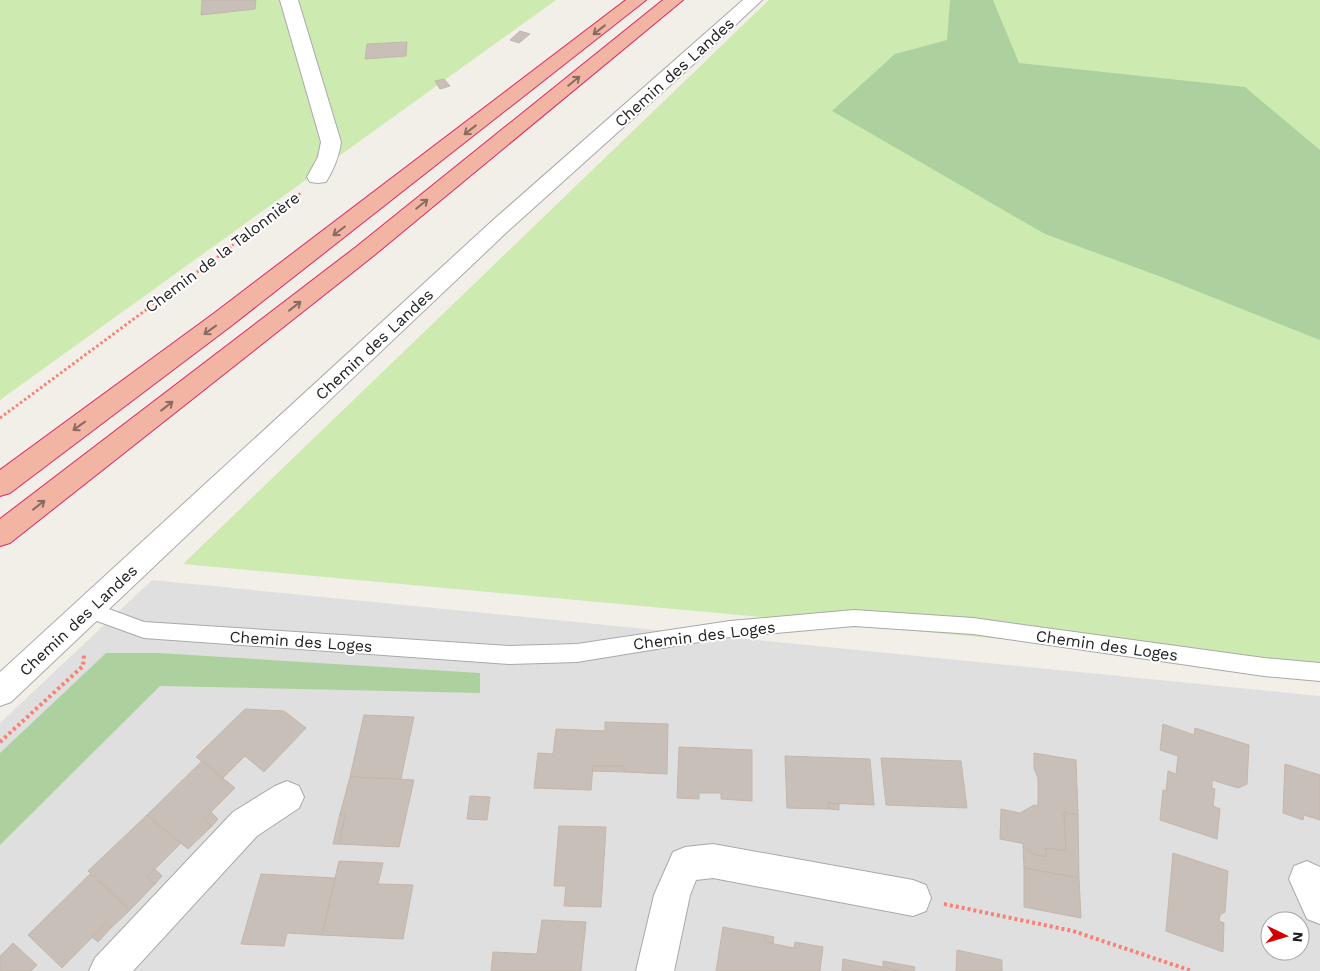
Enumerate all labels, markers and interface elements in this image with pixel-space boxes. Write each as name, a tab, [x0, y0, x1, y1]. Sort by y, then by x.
street label: Chemin des Landes	[611, 14, 738, 131]
one-way arrow	[592, 24, 605, 35]
one-way arrow	[568, 75, 581, 86]
one-way arrow	[464, 124, 477, 135]
street label: Chemin de la Talonnière	[141, 188, 303, 317]
one-way arrow	[415, 199, 428, 210]
one-way arrow	[333, 226, 346, 237]
street label: Chemin des Landes	[311, 285, 437, 404]
one-way arrow	[288, 300, 301, 311]
one-way arrow	[204, 324, 217, 335]
one-way arrow	[160, 401, 174, 411]
one-way arrow	[72, 421, 86, 431]
one-way arrow	[32, 500, 45, 511]
street label: Chemin des Landes	[15, 561, 141, 680]
street label: Chemin des Loges	[632, 617, 776, 654]
street label: Chemin des Loges	[1035, 626, 1179, 665]
street label: Chemin des Loges	[229, 627, 373, 656]
north arrow	[1260, 911, 1310, 961]
text: N	[1290, 931, 1306, 943]

